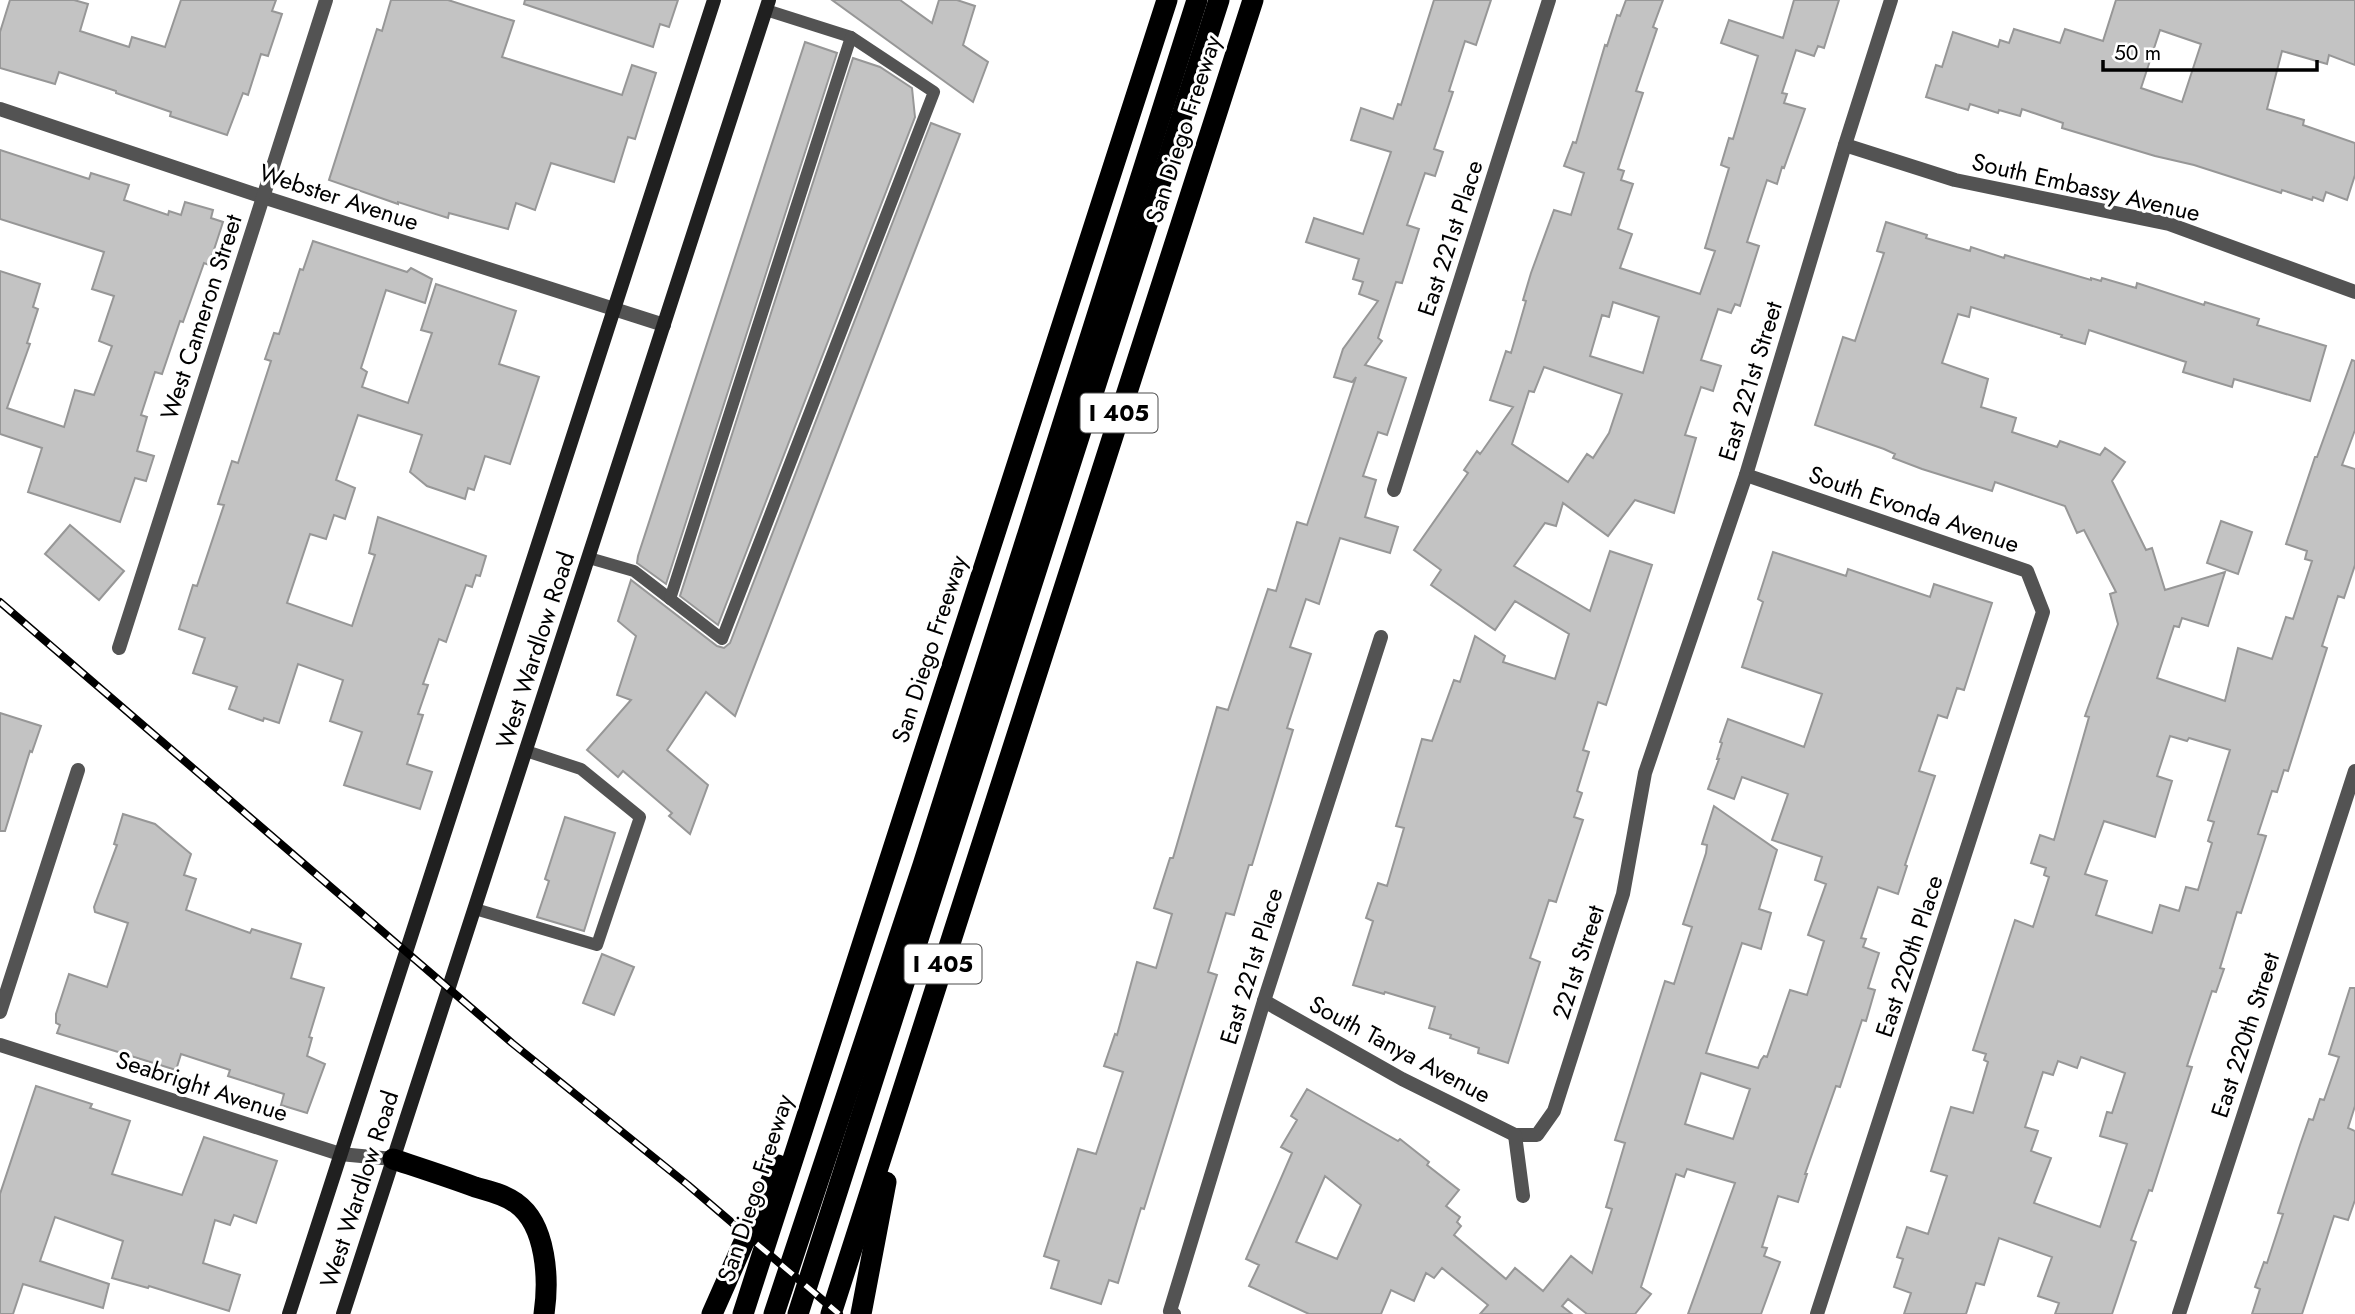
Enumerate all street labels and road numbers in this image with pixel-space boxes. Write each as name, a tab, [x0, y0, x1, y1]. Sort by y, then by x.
street label: San Diego Freeway	[1136, 30, 1230, 227]
street label: South Embassy Avenue	[1968, 144, 2204, 230]
street label: Webster Avenue	[255, 155, 423, 239]
street label: East 221st Place	[1408, 155, 1492, 321]
street label: West Cameron Street	[151, 210, 251, 424]
street label: East 221st Street	[1709, 297, 1791, 465]
road number: I 405	[1080, 394, 1158, 432]
street label: South Evonda Avenue	[1804, 457, 2024, 561]
street label: West Wardlow Road	[487, 547, 583, 753]
street label: San Diego Freeway	[882, 550, 976, 747]
street label: East 220th Place	[1866, 870, 1952, 1042]
street label: East 221st Place	[1211, 883, 1291, 1049]
street label: 221st Street	[1543, 900, 1613, 1024]
road number: I 405	[904, 945, 982, 984]
street label: East 220th Street	[2202, 948, 2288, 1122]
street label: South Tanya Avenue	[1303, 986, 1497, 1112]
street label: Seabright Avenue	[111, 1042, 293, 1130]
street label: West Wardlow Road	[311, 1086, 407, 1292]
street label: San Diego Freeway	[708, 1089, 802, 1286]

